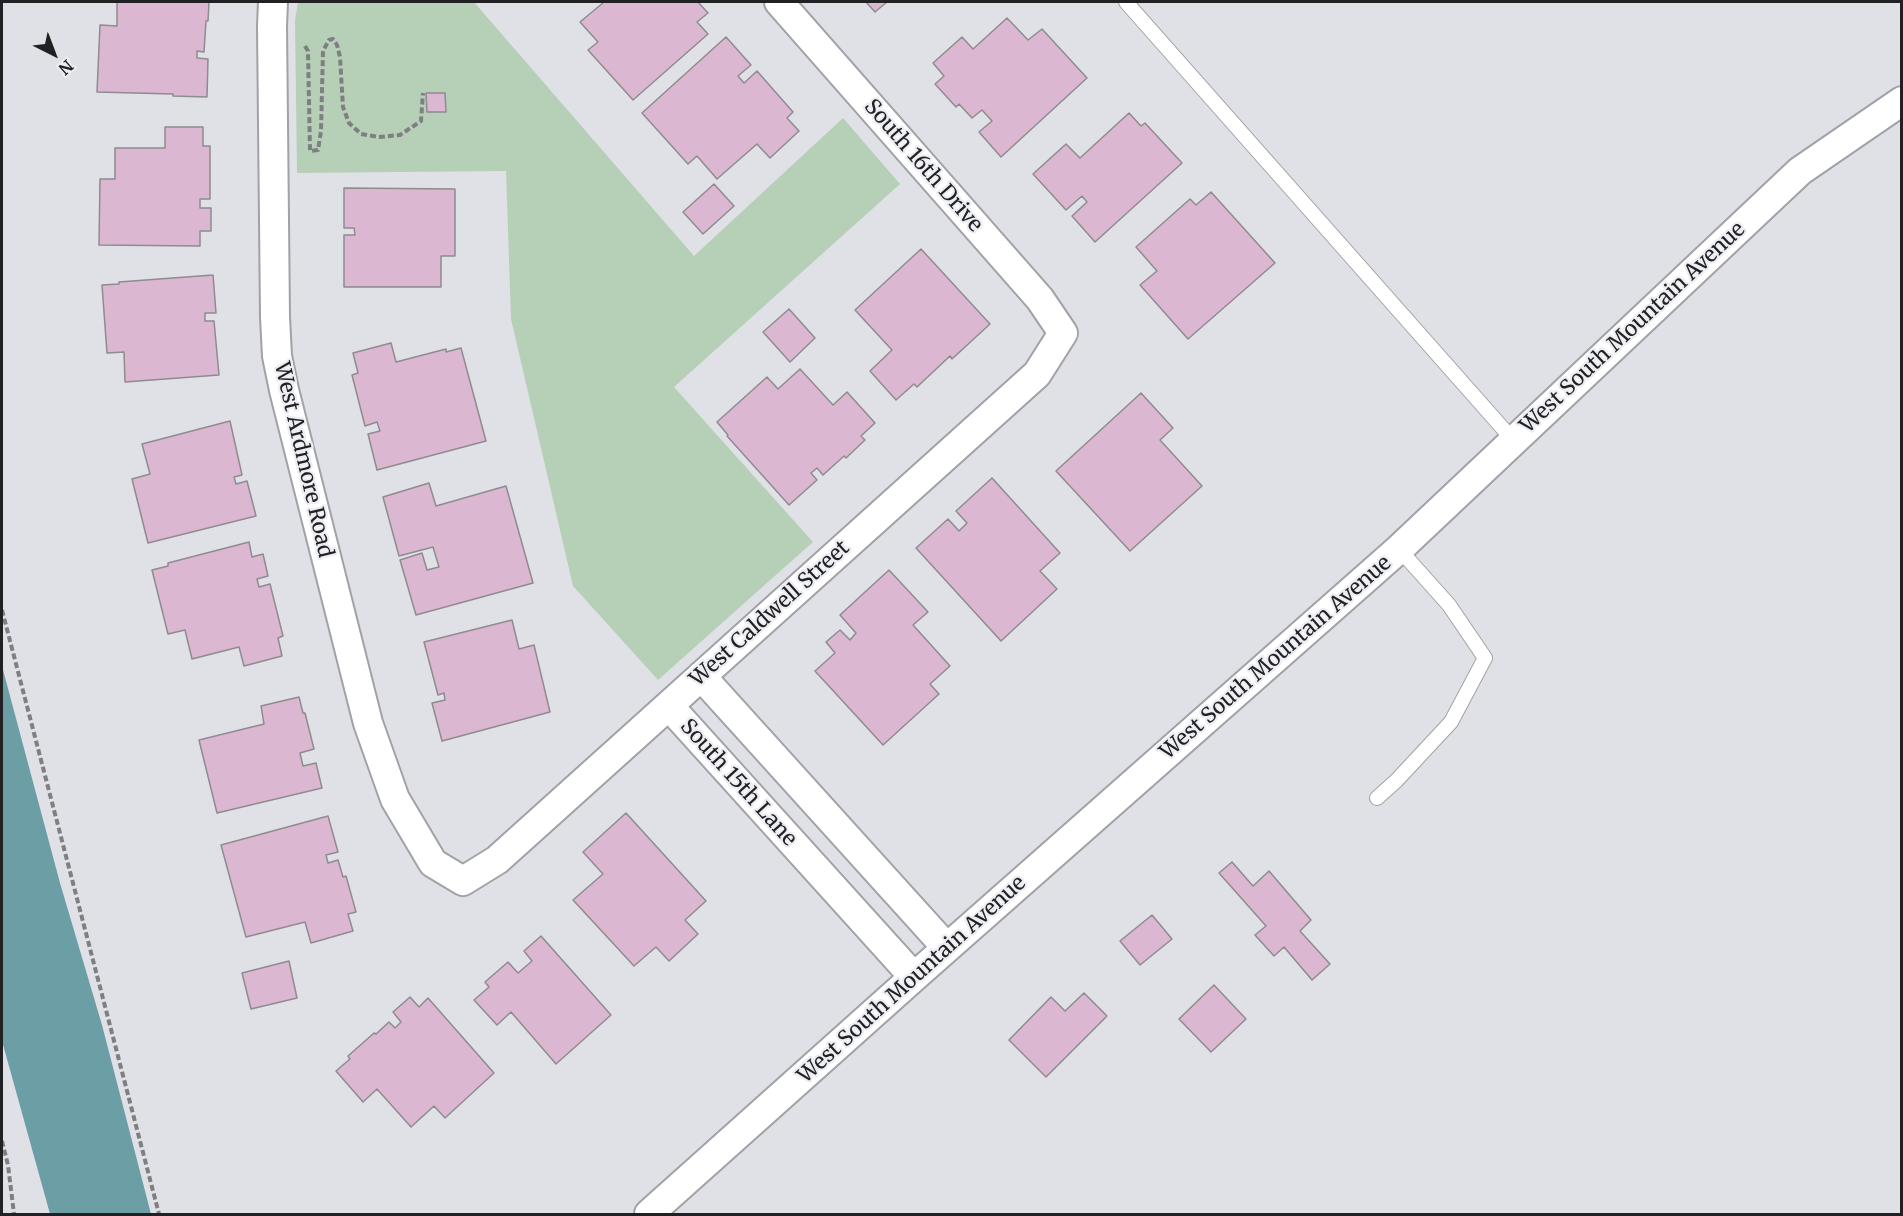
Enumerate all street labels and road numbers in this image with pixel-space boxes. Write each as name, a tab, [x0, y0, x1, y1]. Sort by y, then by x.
street label: South 16th Drive	[859, 95, 987, 237]
street label: West South Mountain Avenue	[1515, 217, 1751, 439]
street label: West Ardmore Road	[268, 360, 338, 560]
street label: West Caldwell Street	[685, 536, 855, 692]
street label: West South Mountain Avenue	[1155, 551, 1397, 765]
street label: South 15th Lane	[674, 714, 802, 852]
street label: West South Mountain Avenue	[793, 871, 1031, 1089]

